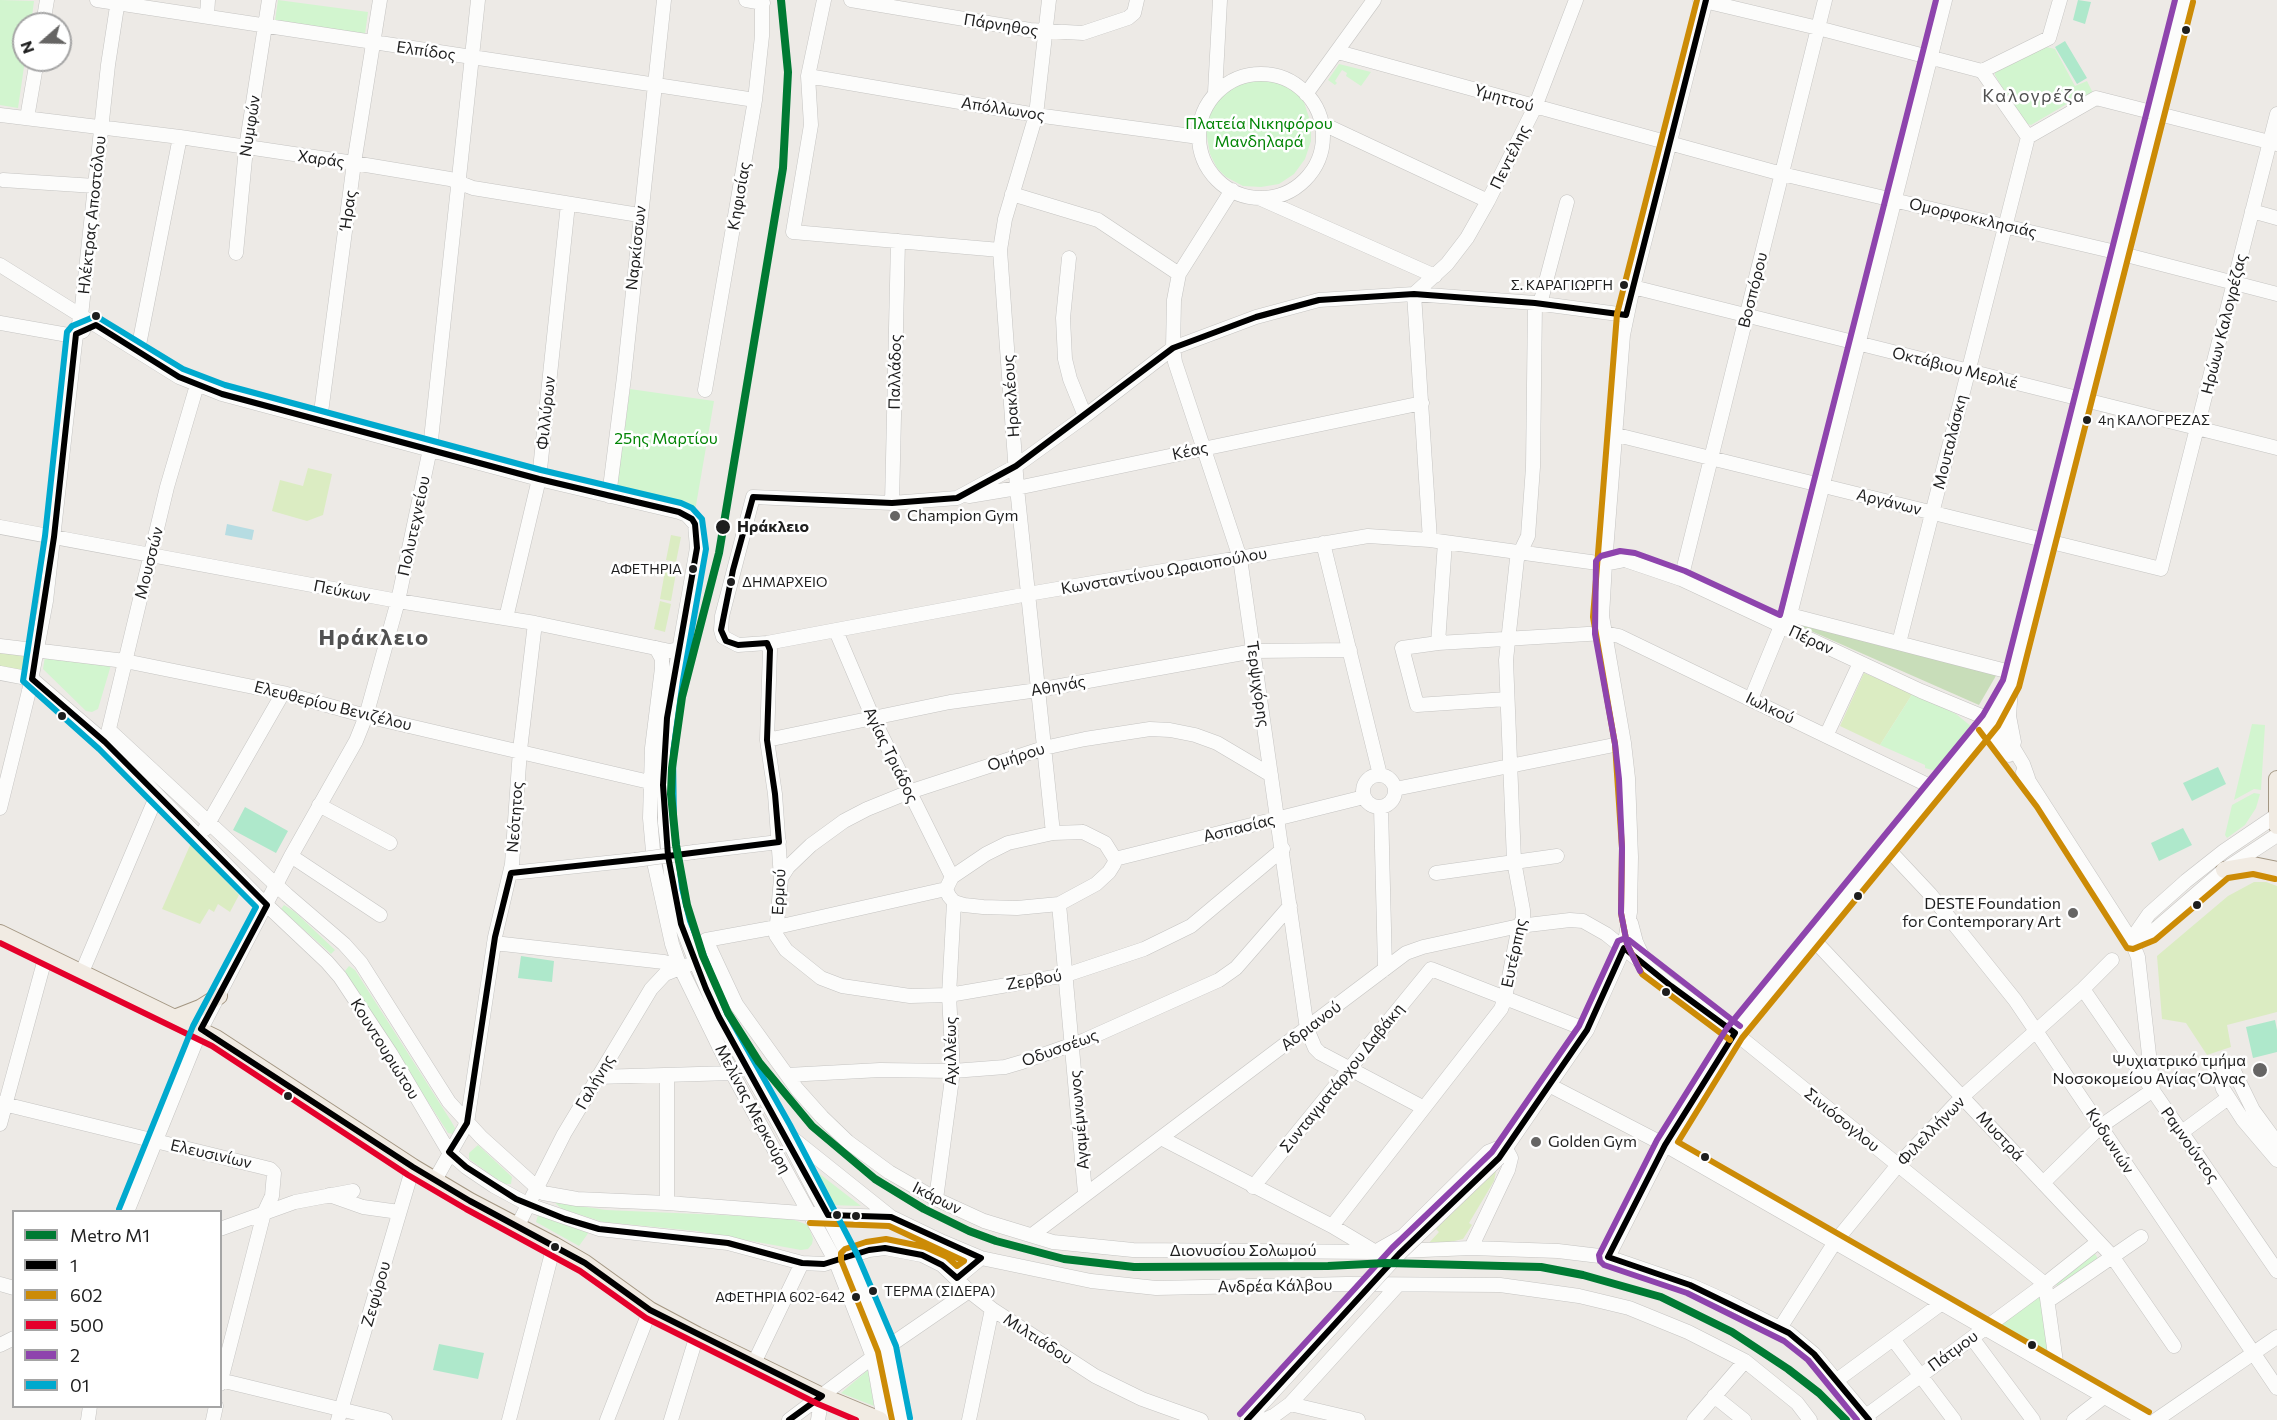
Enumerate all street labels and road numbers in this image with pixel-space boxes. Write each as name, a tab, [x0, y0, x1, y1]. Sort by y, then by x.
street label: Πάρνηθος	[962, 10, 1040, 40]
street label: Ελπίδος	[395, 37, 457, 65]
street label: Υμηττού	[1472, 80, 1536, 116]
street label: Απόλλωνος	[960, 93, 1046, 125]
street label: Νυμφών	[236, 94, 264, 158]
street label: Πεντέλης	[1486, 122, 1534, 192]
street label: Ηλέκτρας Αποστόλου	[74, 135, 110, 295]
street label: Χαράς	[296, 146, 346, 172]
street label: Κηφισίας	[724, 160, 754, 232]
street label: Ήρας	[336, 189, 360, 231]
street label: Ομορφοκκλησιάς	[1907, 194, 2039, 242]
street label: Ναρκίσσων	[622, 205, 650, 291]
street label: Βοσπόρου	[1734, 250, 1772, 330]
street label: Ηρώων Καλογρέζας	[2197, 252, 2251, 396]
street label: Παλλάδος	[885, 334, 905, 410]
street label: Οκτάβιου Μερλιέ	[1890, 343, 2020, 393]
street label: Ηρακλέους	[999, 354, 1023, 438]
street label: Φιλλύρων	[533, 375, 559, 451]
street label: Μουταλάσκη	[1929, 393, 1971, 491]
street label: Κέας	[1170, 438, 1210, 464]
street label: Πολυτεχνείου	[394, 474, 434, 578]
street label: Αργάνων	[1855, 485, 1923, 519]
street label: Μουσσών	[131, 525, 167, 601]
street label: Κωνσταντίνου Ωραιοπούλου	[1060, 543, 1268, 599]
street label: Πεύκων	[312, 576, 372, 606]
street label: Πέραν	[1786, 621, 1836, 659]
street label: Τερψιχόρης	[1242, 640, 1274, 728]
street label: Αθηνάς	[1029, 672, 1087, 700]
street label: Ελευθερίου Βενιζέλου	[252, 677, 414, 735]
street label: Ιωλκού	[1743, 688, 1797, 728]
street label: Αγίας Τριάδος	[860, 704, 922, 806]
street label: Ομήρου	[985, 739, 1047, 775]
street label: Νεότητος	[503, 781, 527, 853]
street label: Ασπασίας	[1201, 810, 1277, 846]
street label: Ερμού	[768, 868, 790, 916]
street label: Ευτέρπης	[1497, 917, 1531, 989]
street label: Ζερβού	[1005, 966, 1063, 994]
street label: Κουντουριώτου	[346, 995, 424, 1103]
street label: Αδριανού	[1277, 997, 1345, 1055]
street label: Συνταγματάρχου Δαβάκη	[1276, 1000, 1408, 1156]
street label: Αχιλλέως	[941, 1017, 961, 1085]
street label: Οδυσσέως	[1019, 1025, 1101, 1071]
street label: Μελίνας Μερκούρη	[711, 1041, 795, 1177]
street label: Γαλήνης	[572, 1051, 618, 1113]
street label: Αγαμέμνωνος	[1065, 1069, 1093, 1171]
street label: Σινιόσογλου	[1801, 1084, 1883, 1156]
street label: Φιλελλήνων	[1893, 1092, 1969, 1170]
street label: Ραμνούντος	[2157, 1103, 2223, 1187]
street label: Κυδωνιών	[2082, 1105, 2138, 1177]
street label: Μυστρά	[1972, 1107, 2028, 1165]
street label: Ελευσινίων	[169, 1135, 253, 1173]
street label: Ικάρων	[909, 1178, 965, 1218]
street label: Διονυσίου Σολωμού	[1170, 1241, 1316, 1261]
street label: Ζεφύρου	[358, 1259, 394, 1329]
street label: Ανδρέα Κάλβου	[1217, 1275, 1333, 1297]
street label: Μιλτιάδου	[1000, 1310, 1076, 1368]
street label: Πάτμου	[1924, 1326, 1982, 1376]

